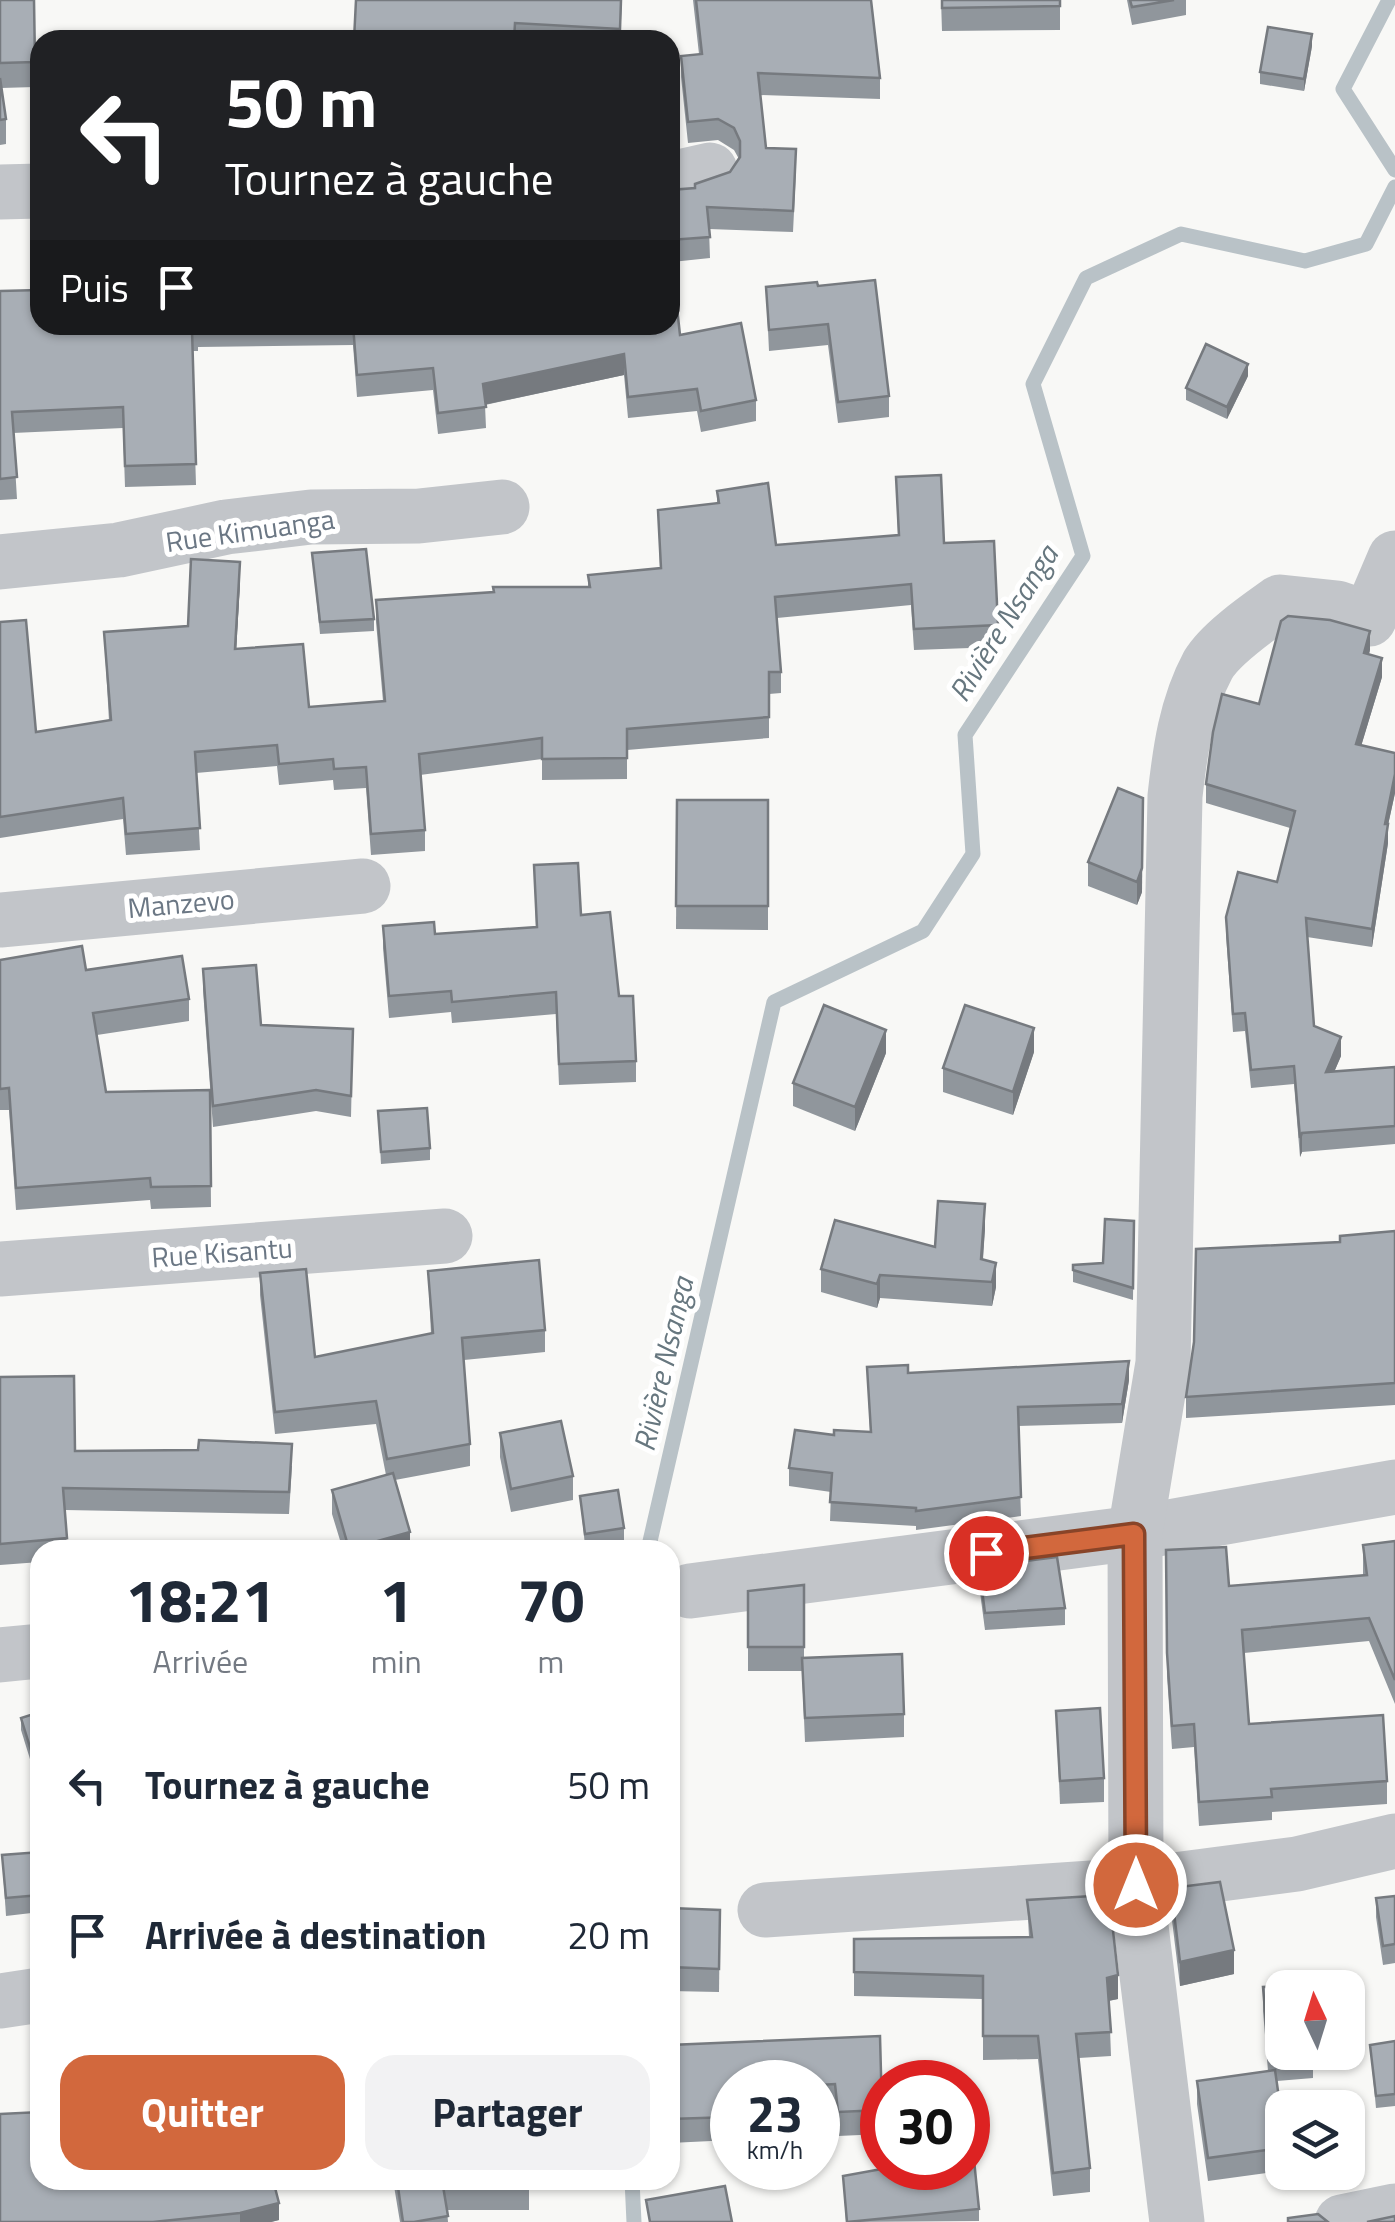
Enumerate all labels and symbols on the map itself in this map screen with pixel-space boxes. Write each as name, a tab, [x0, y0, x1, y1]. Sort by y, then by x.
street label: Rue Kimuanga	[163, 497, 337, 563]
water label: Rivière Nsanga	[937, 534, 1070, 710]
street label: Manzevo	[126, 877, 236, 929]
street label: Rue Kisantu	[150, 1226, 294, 1278]
water label: Rivière Nsanga	[621, 1271, 706, 1455]
pin	[944, 1511, 1029, 1596]
position arrow	[1084, 1833, 1188, 1937]
north arrow	[1265, 1970, 1365, 2070]
speed limit sign: 30	[860, 2060, 990, 2190]

